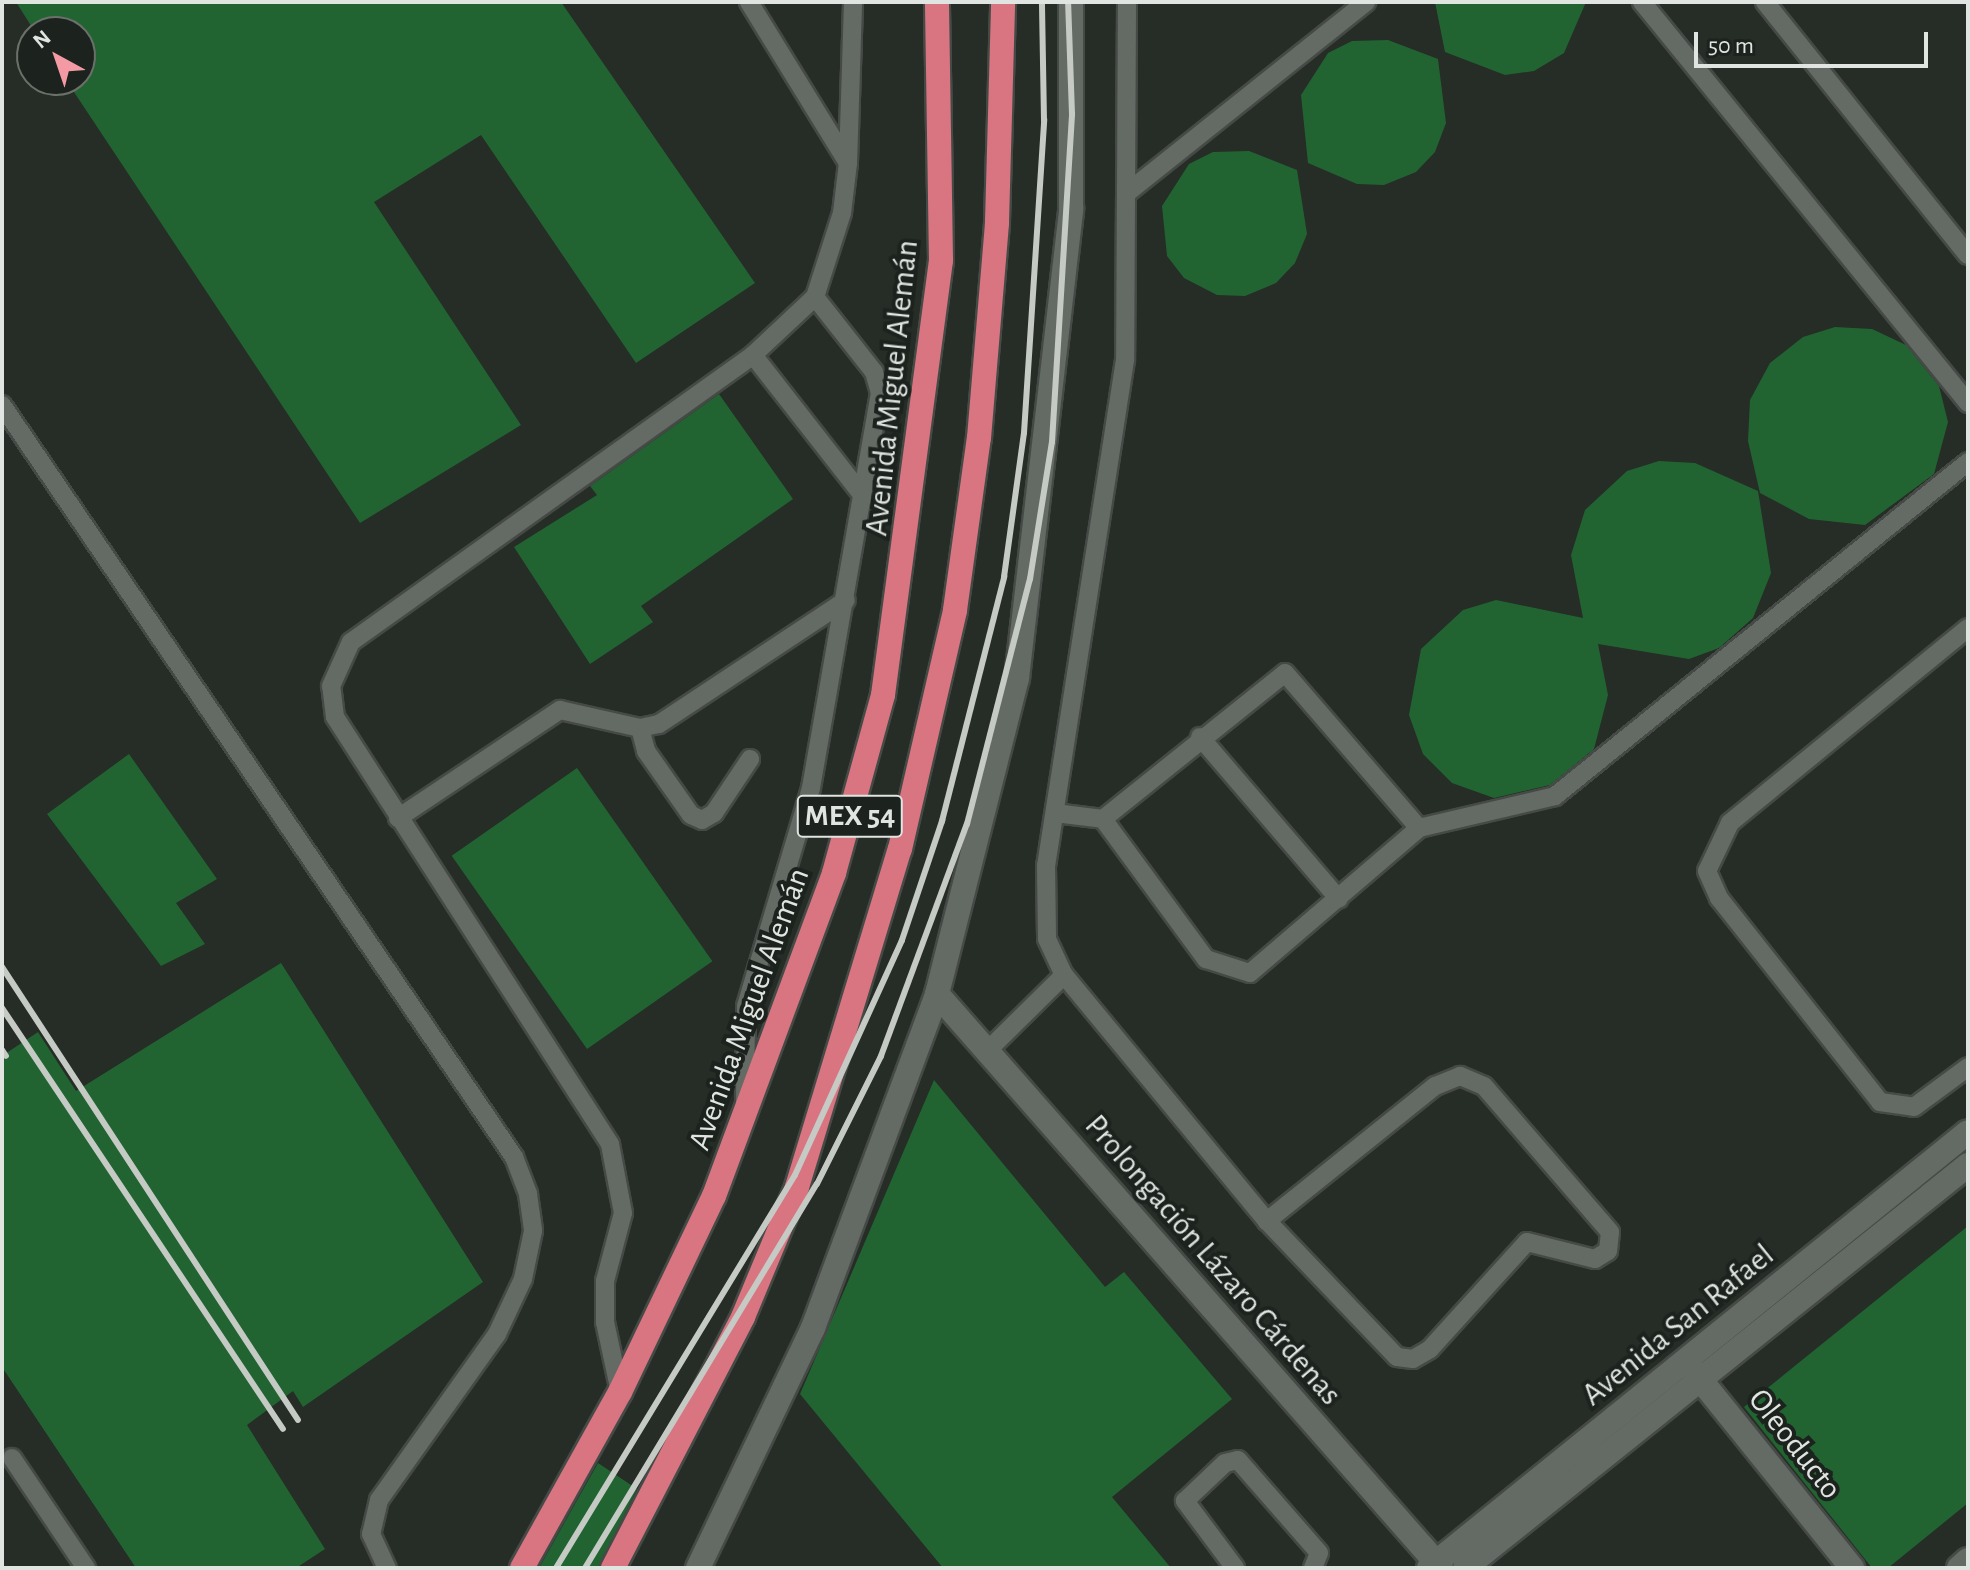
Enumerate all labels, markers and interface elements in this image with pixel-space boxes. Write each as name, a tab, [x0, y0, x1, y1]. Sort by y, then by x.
north arrow	[16, 16, 96, 96]
scale bar	[1698, 16, 1932, 66]
text: N	[29, 26, 55, 52]
text: 50 m	[1708, 34, 1754, 58]
street label: Avenida Miguel Alemán	[857, 238, 927, 538]
road number: MEX 54	[796, 790, 904, 842]
street label: Avenida Miguel Alemán	[680, 863, 818, 1155]
street label: Prolongación Lázaro Cárdenas	[1076, 1107, 1350, 1413]
street label: Avenida San Rafael	[1574, 1236, 1782, 1414]
street label: Oleoducto	[1740, 1381, 1850, 1507]

